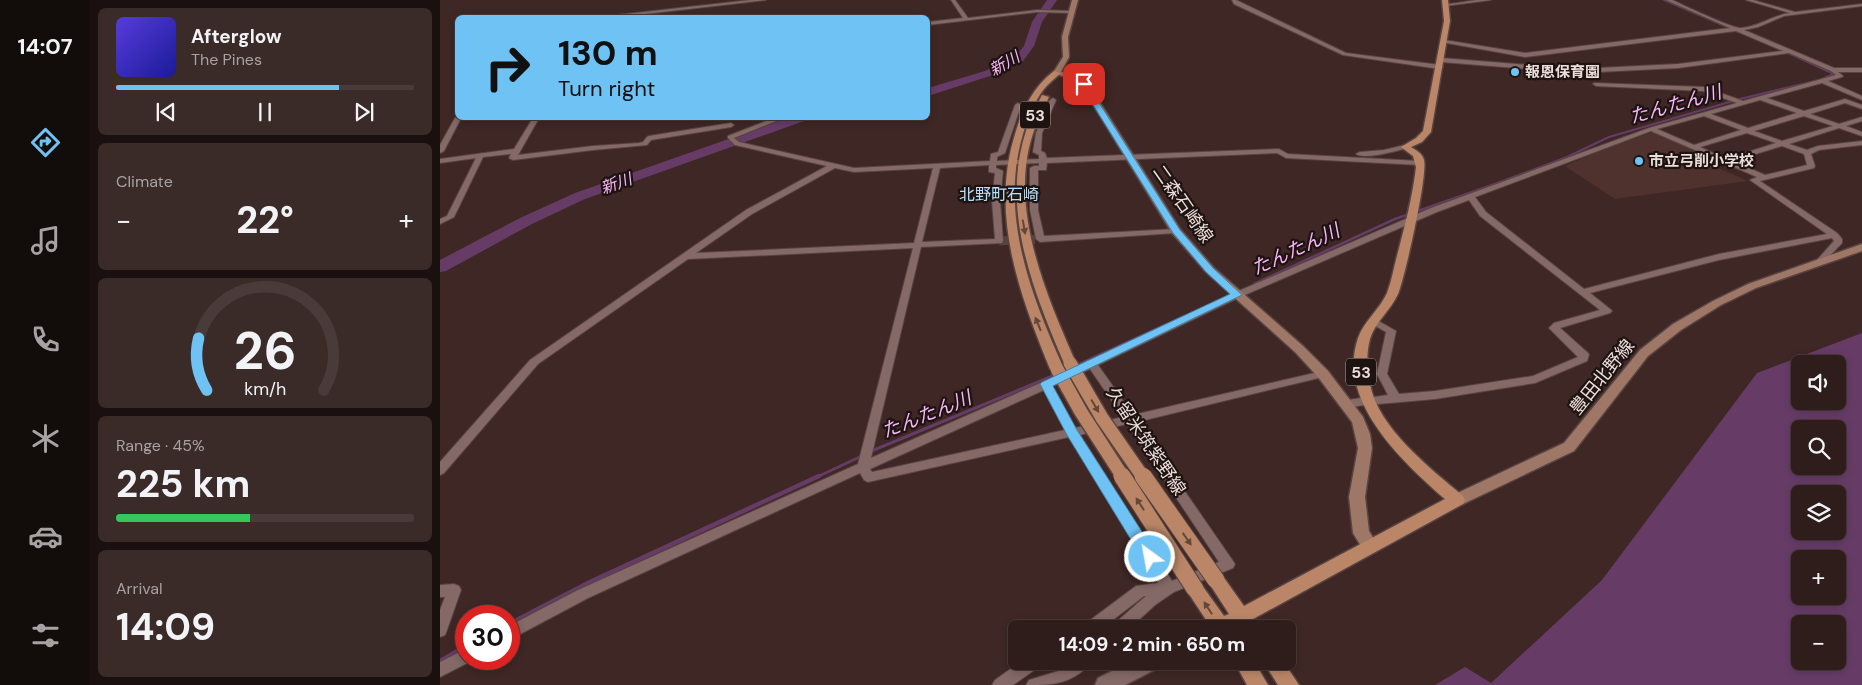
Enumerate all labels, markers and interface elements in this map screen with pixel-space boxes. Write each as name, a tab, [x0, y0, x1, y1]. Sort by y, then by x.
text: Afterglow	[191, 24, 282, 49]
text: 130 m	[558, 30, 658, 76]
text: 14:07	[17, 32, 73, 61]
icon: right	[475, 35, 540, 100]
water label: 新川	[985, 45, 1025, 81]
text: The Pines	[191, 49, 262, 70]
place label: 報恩保育園	[1525, 62, 1600, 82]
pin	[1063, 63, 1105, 105]
marker: 報恩保育園	[1509, 66, 1521, 78]
icon: arrive	[1070, 70, 1098, 98]
text: Turn right	[558, 74, 655, 103]
water label: たんたん川	[1626, 79, 1726, 130]
icon: previous	[152, 98, 180, 126]
icon: pause	[251, 98, 279, 126]
icon: next	[350, 98, 378, 126]
road number: 53	[1020, 102, 1050, 128]
icon: directions	[28, 125, 63, 160]
place label: 市立弓削小学校	[1649, 151, 1754, 171]
marker: 市立弓削小学校	[1633, 155, 1645, 167]
street label: 二森石崎線	[1147, 160, 1219, 248]
water label: 新川	[598, 167, 637, 199]
text: Climate	[116, 171, 173, 192]
district label: 北野町石崎	[959, 184, 1039, 205]
text: 22°	[236, 195, 294, 245]
text: −	[116, 202, 131, 239]
text: +	[399, 202, 414, 239]
water label: たんたん川	[1247, 217, 1345, 281]
one-way arrow	[1020, 220, 1028, 236]
icon: music	[28, 223, 63, 258]
text: 26	[234, 317, 296, 385]
one-way arrow	[1033, 317, 1041, 332]
icon: phone	[28, 322, 63, 357]
street label: 豊田北野線	[1564, 334, 1640, 420]
map controls	[1791, 355, 1846, 670]
button: sound	[1791, 355, 1846, 410]
road number: 53	[1346, 358, 1376, 386]
text: km/h	[244, 377, 286, 401]
street label: 久留米筑紫野線	[1101, 382, 1191, 500]
water label: たんたん川	[877, 384, 977, 444]
one-way arrow	[1091, 398, 1099, 413]
button: search	[1791, 420, 1846, 475]
icon: climate	[28, 421, 63, 456]
text: Range · 45%	[116, 435, 205, 456]
text: 225 km	[116, 459, 250, 509]
button: layers	[1791, 485, 1846, 540]
one-way arrow	[1135, 497, 1145, 511]
icon: car	[28, 519, 63, 554]
position arrow	[1123, 530, 1175, 582]
one-way arrow	[1182, 533, 1192, 546]
button: +	[1791, 550, 1846, 605]
text: Arrival	[116, 578, 163, 599]
one-way arrow	[1203, 601, 1213, 615]
text: 14:09	[116, 602, 215, 652]
speed limit sign: 30	[455, 605, 520, 670]
button: −	[1791, 615, 1846, 670]
icon: filters	[28, 618, 63, 653]
text: 14:09 · 2 min · 650 m	[1059, 632, 1245, 657]

